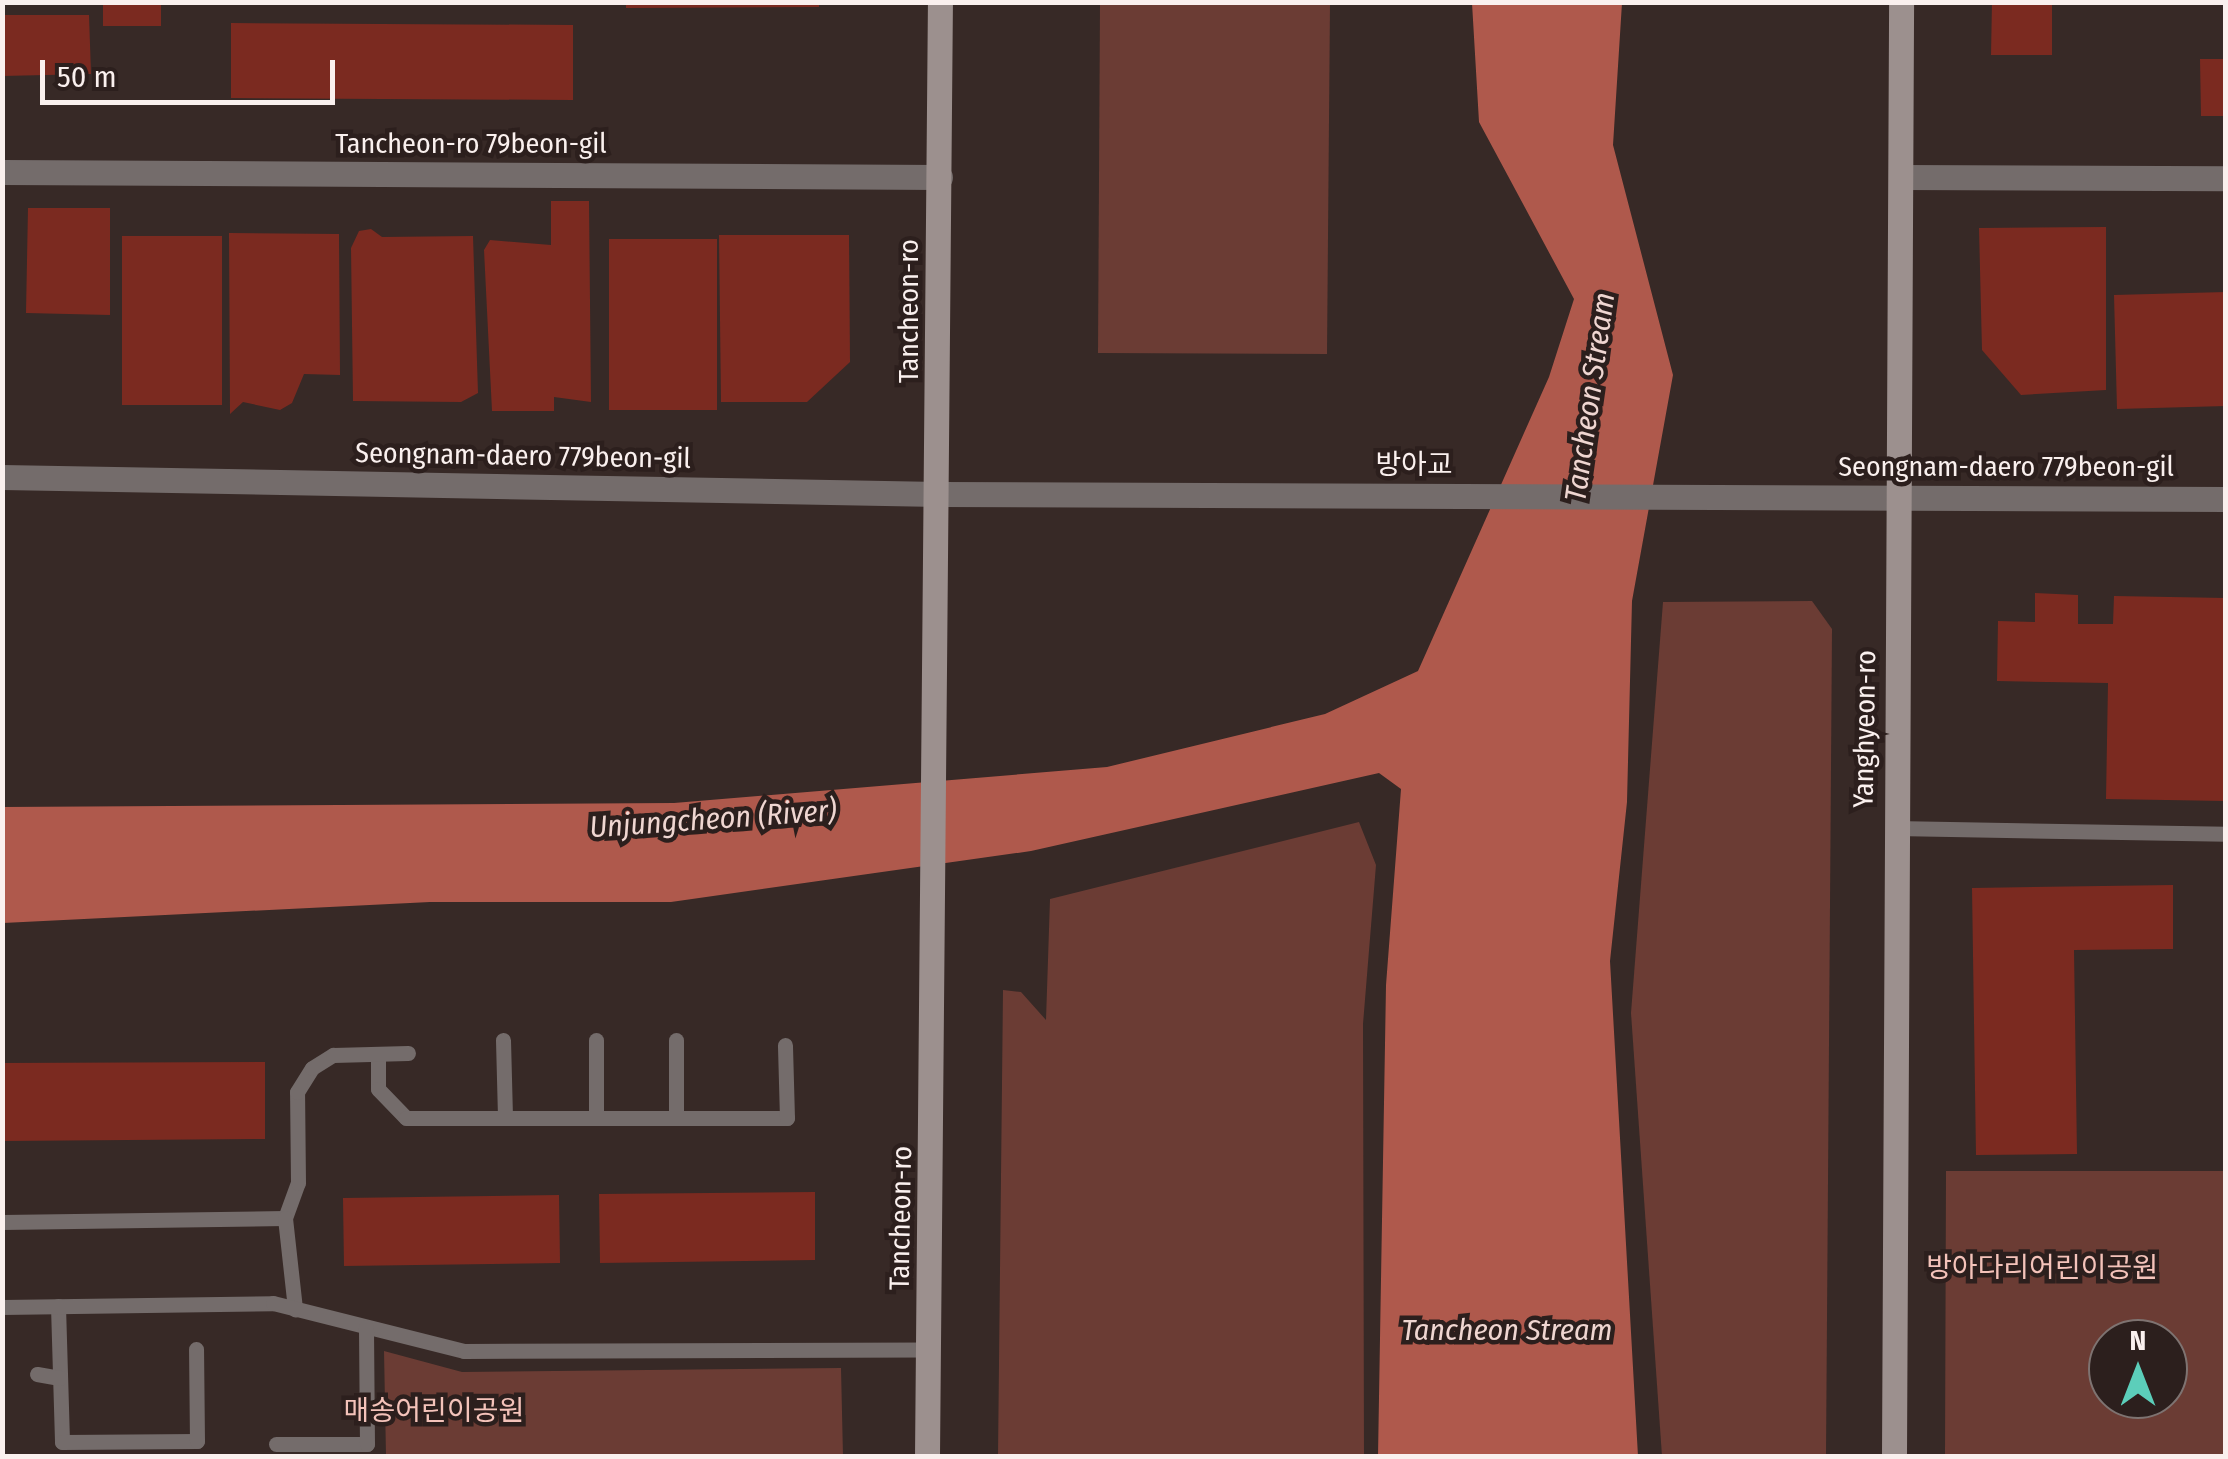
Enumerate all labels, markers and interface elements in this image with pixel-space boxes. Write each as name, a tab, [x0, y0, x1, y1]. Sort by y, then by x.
scale bar	[45, 40, 340, 102]
text: 50 m	[57, 59, 117, 95]
street label: Tancheon-ro 79beon-gil	[335, 127, 607, 161]
street label: Tancheon-ro	[892, 239, 926, 383]
water label: Tancheon Stream	[1558, 290, 1622, 504]
street label: Seongnam-daero 779beon-gil	[355, 436, 691, 476]
street label: 방아교	[1375, 448, 1453, 482]
street label: Seongnam-daero 779beon-gil	[1838, 450, 2174, 484]
street label: Yanghyeon-ro	[1847, 650, 1883, 808]
water label: Unjungcheon (River)	[588, 792, 838, 846]
street label: Tancheon-ro	[883, 1146, 919, 1290]
park label: 방아다리어린이공원	[1926, 1251, 2158, 1285]
water label: Tancheon Stream	[1402, 1312, 1612, 1348]
north arrow	[2088, 1319, 2188, 1419]
text: N	[2130, 1324, 2146, 1357]
park label: 매송어린이공원	[344, 1394, 524, 1428]

